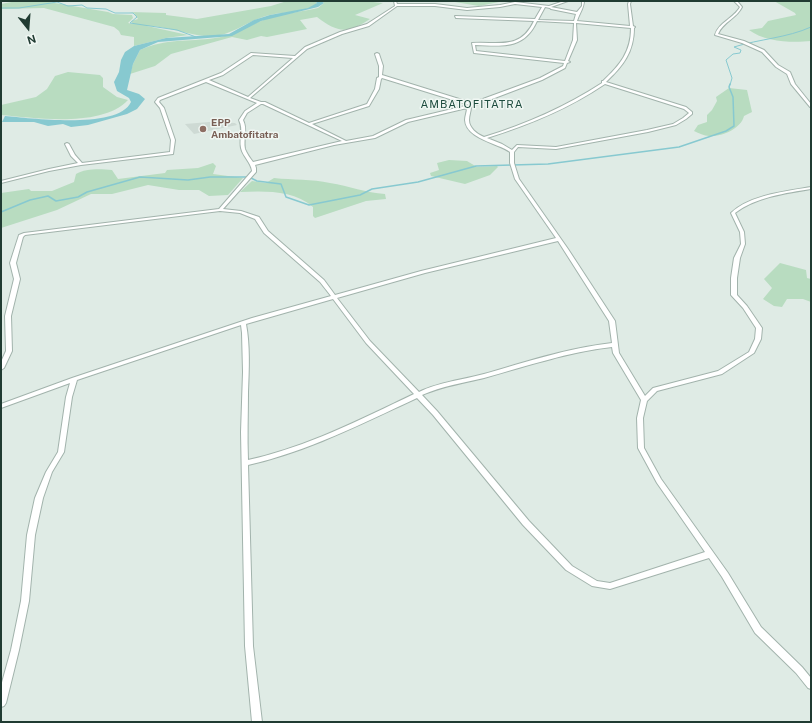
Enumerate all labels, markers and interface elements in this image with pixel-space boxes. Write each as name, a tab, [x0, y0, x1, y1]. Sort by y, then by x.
north arrow	[8, 8, 48, 48]
text: N	[26, 32, 37, 46]
district label: AMBATOFITATRA	[420, 98, 524, 112]
place label: EPP Ambatofitatra	[211, 117, 278, 140]
marker: EPP Ambatofitatra	[198, 124, 208, 134]

